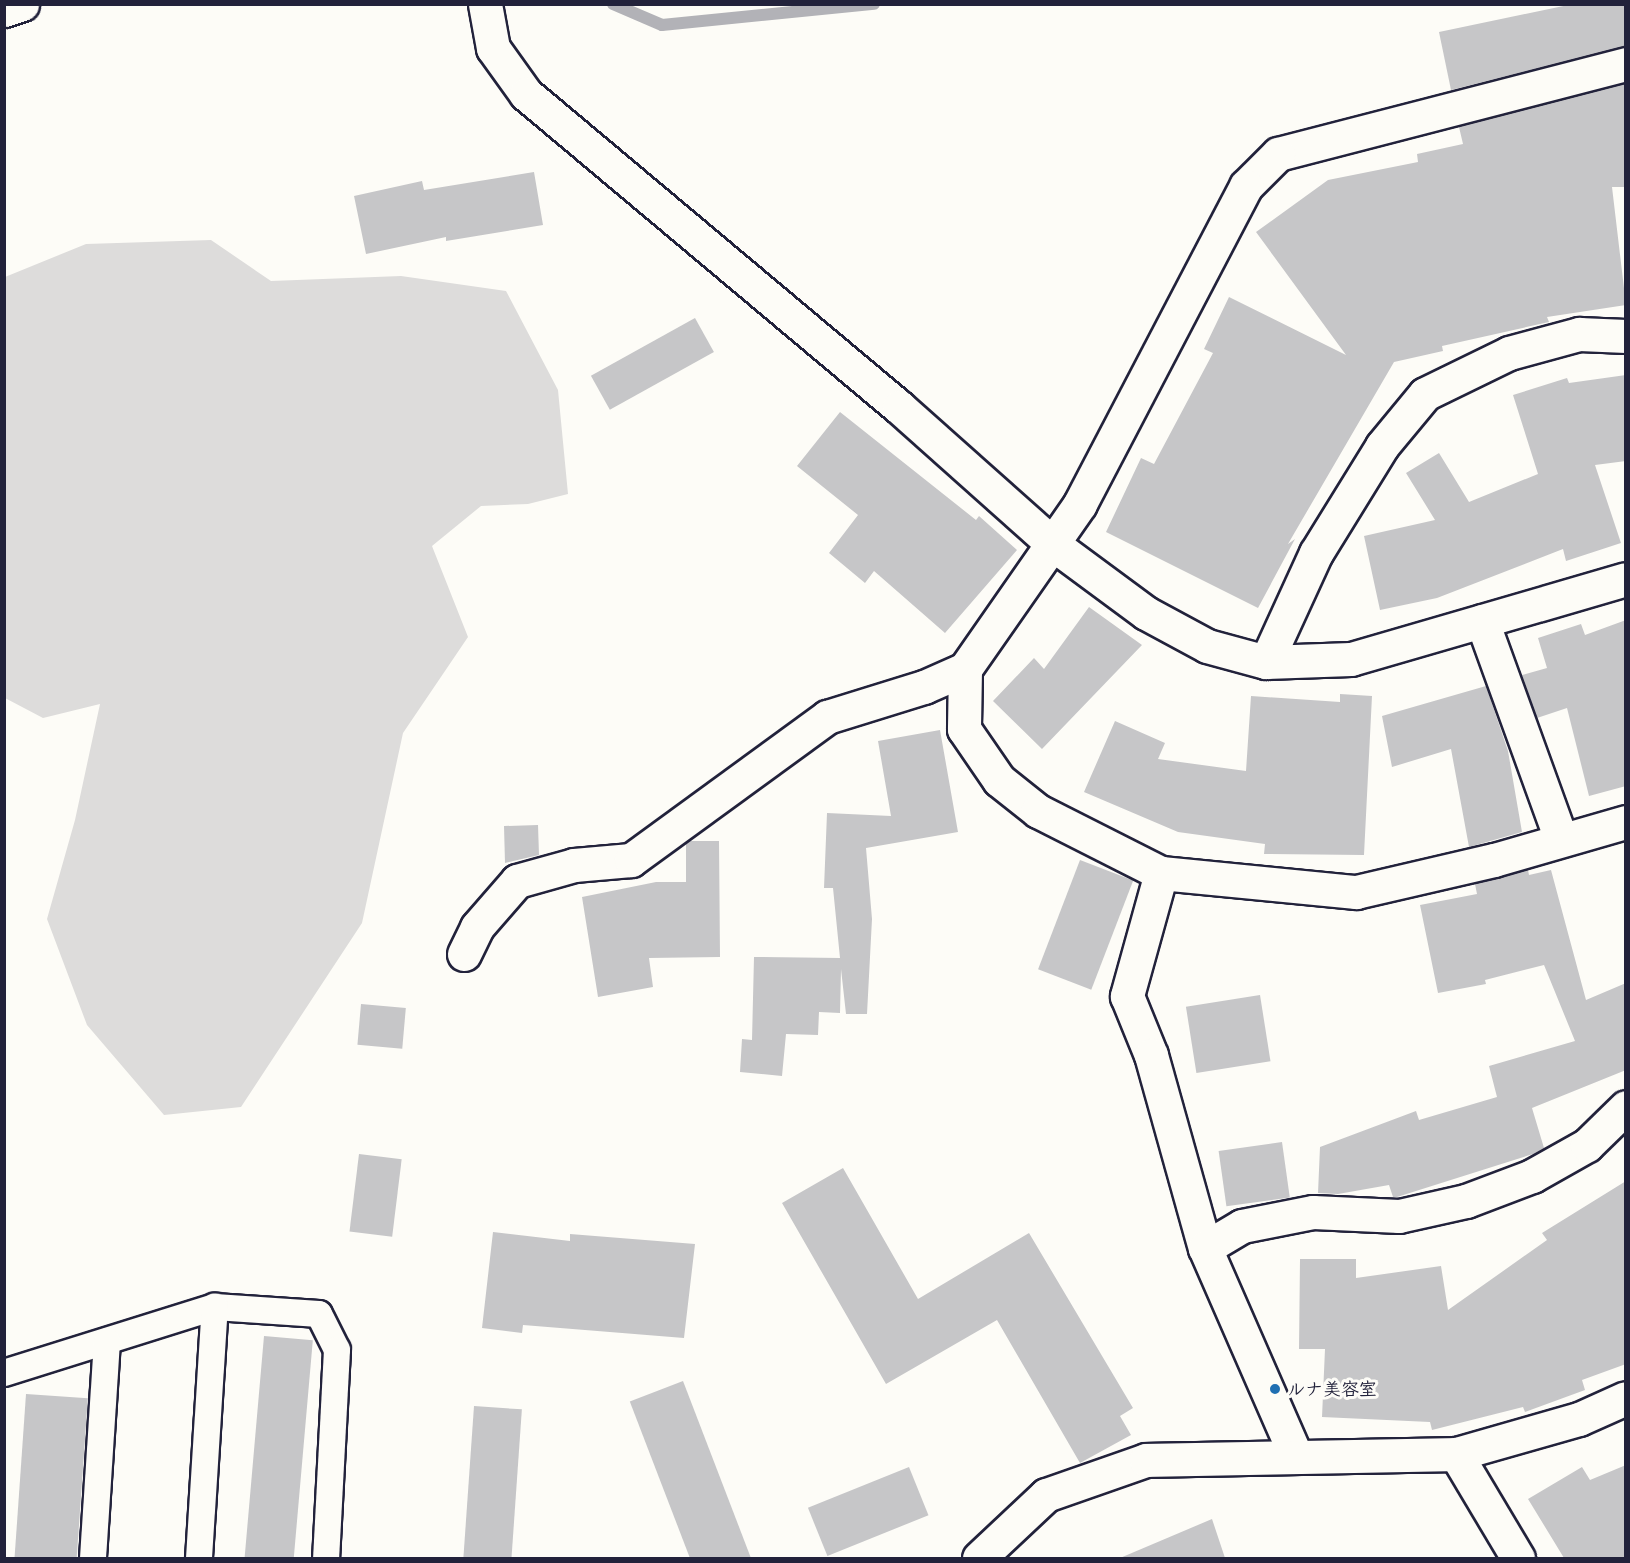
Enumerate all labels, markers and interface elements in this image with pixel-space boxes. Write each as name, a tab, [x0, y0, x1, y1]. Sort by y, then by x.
place label: ルナ美容室	[1287, 1378, 1377, 1400]
marker: ルナ美容室	[1268, 1382, 1282, 1396]

